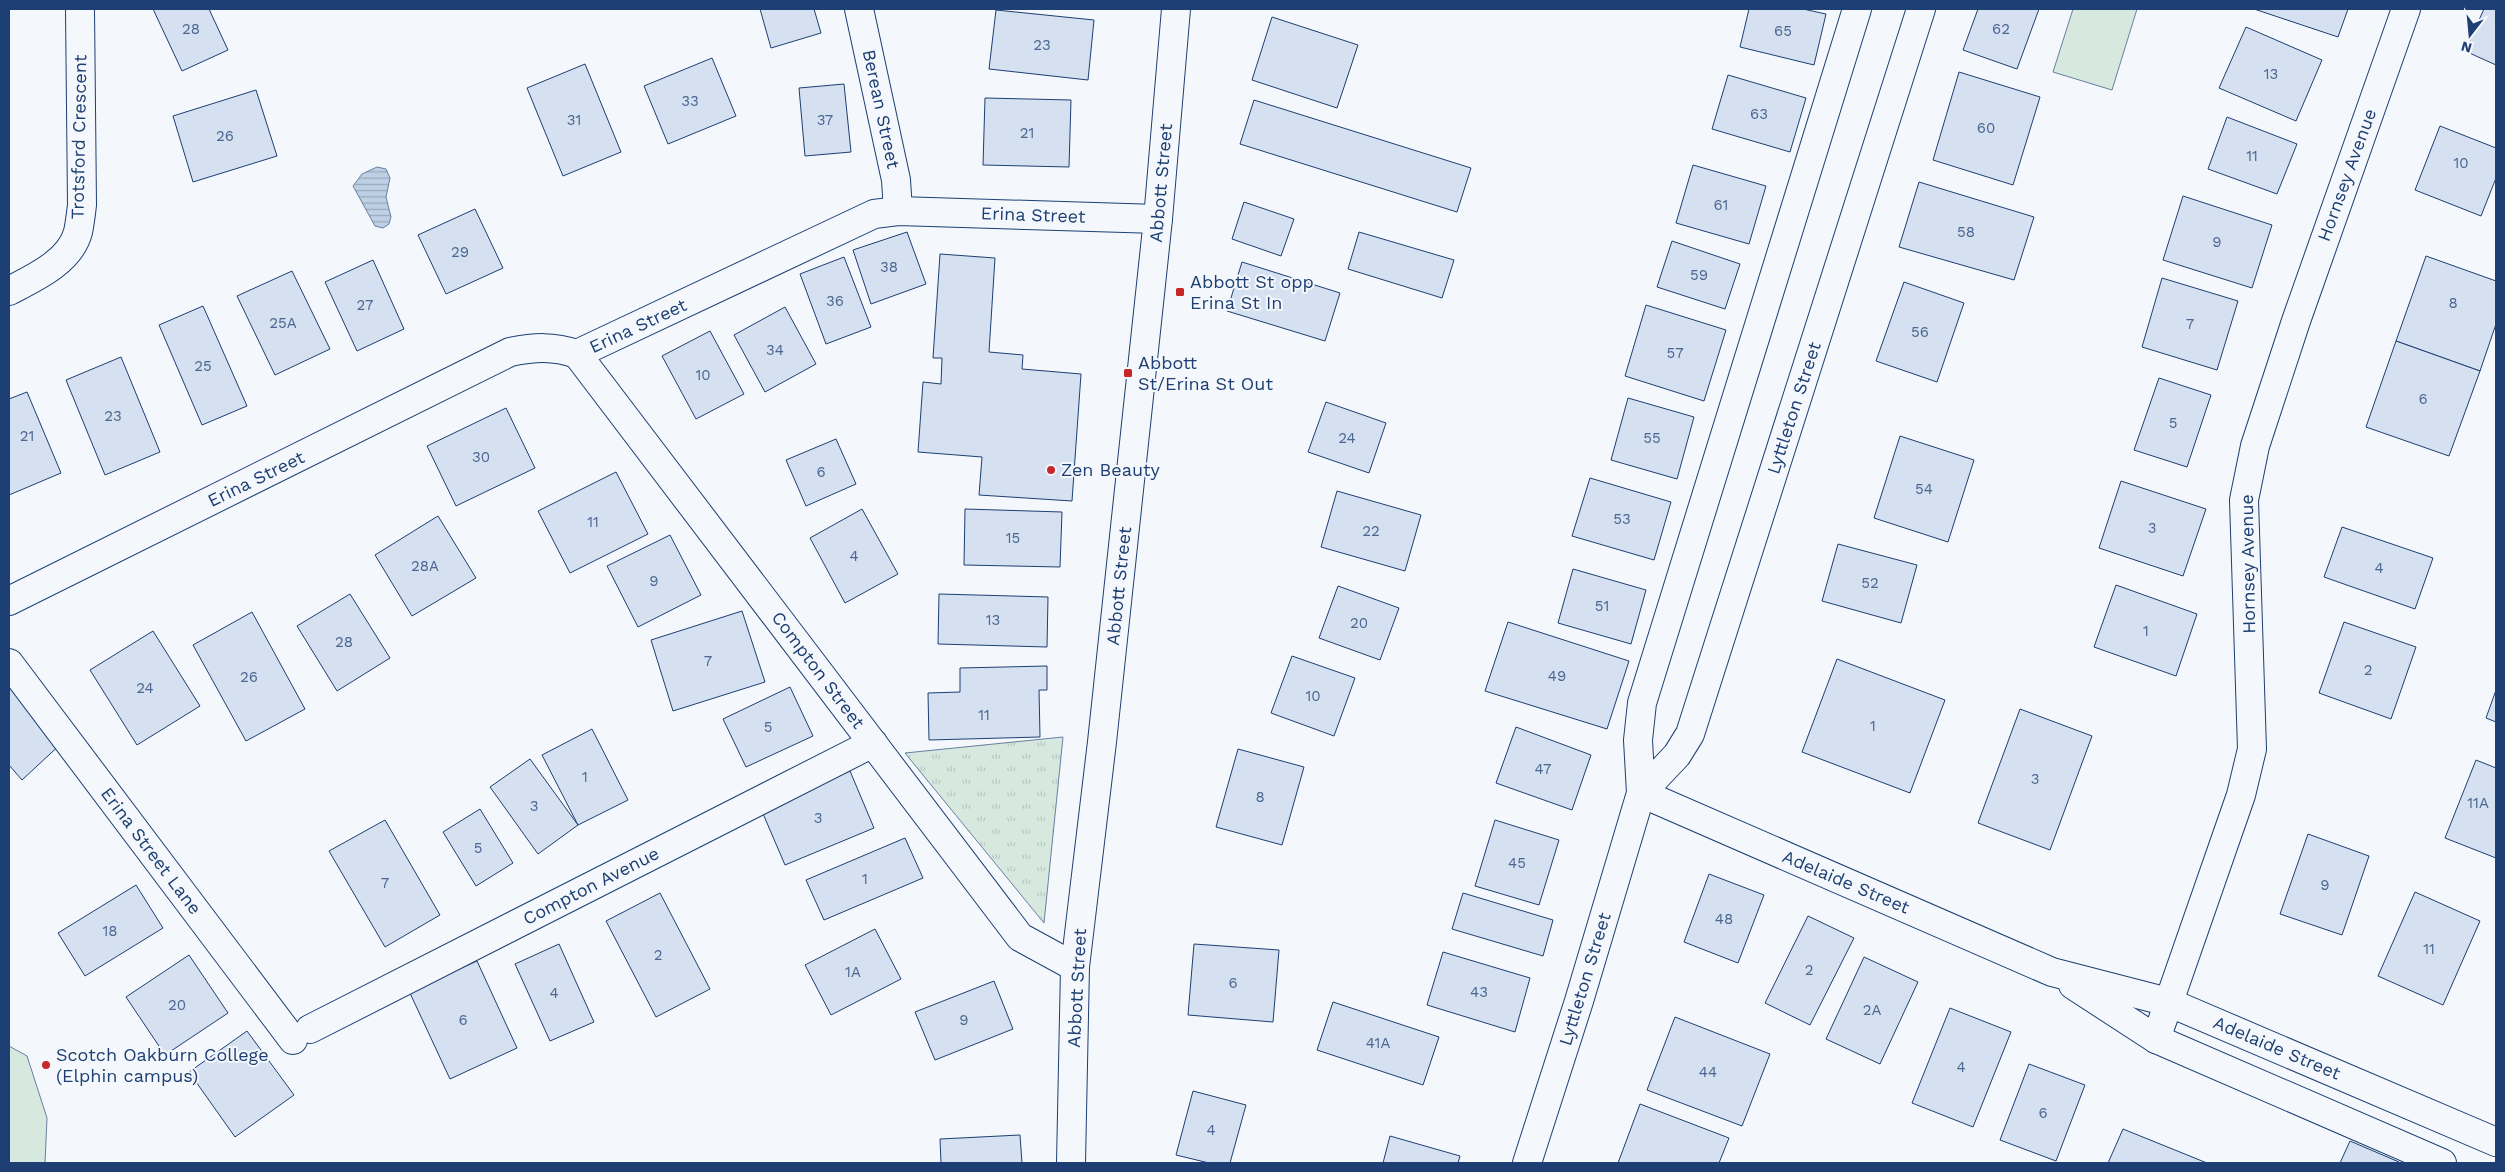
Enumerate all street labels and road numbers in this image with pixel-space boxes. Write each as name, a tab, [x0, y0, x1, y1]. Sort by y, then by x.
street label: Berean Street	[859, 47, 904, 171]
street label: Trotsford Crescent	[67, 54, 90, 220]
street label: Hornsey Avenue	[2313, 106, 2380, 244]
street label: Abbott Street	[1145, 122, 1176, 243]
street label: Erina Street	[980, 202, 1086, 227]
street label: Erina Street	[586, 294, 690, 357]
street label: Lyttleton Street	[1762, 339, 1825, 477]
street label: Erina Street	[204, 446, 308, 511]
street label: Hornsey Avenue	[2236, 494, 2259, 634]
street label: Abbott Street	[1102, 525, 1135, 646]
street label: Compton Street	[768, 607, 870, 733]
street label: Erina Street Lane	[97, 783, 206, 918]
street label: Compton Avenue	[519, 842, 662, 929]
street label: Adelaide Street	[1780, 845, 1913, 918]
street label: Lyttleton Street	[1554, 909, 1615, 1048]
street label: Abbott Street	[1063, 927, 1090, 1048]
street label: Adelaide Street	[2211, 1011, 2344, 1084]

